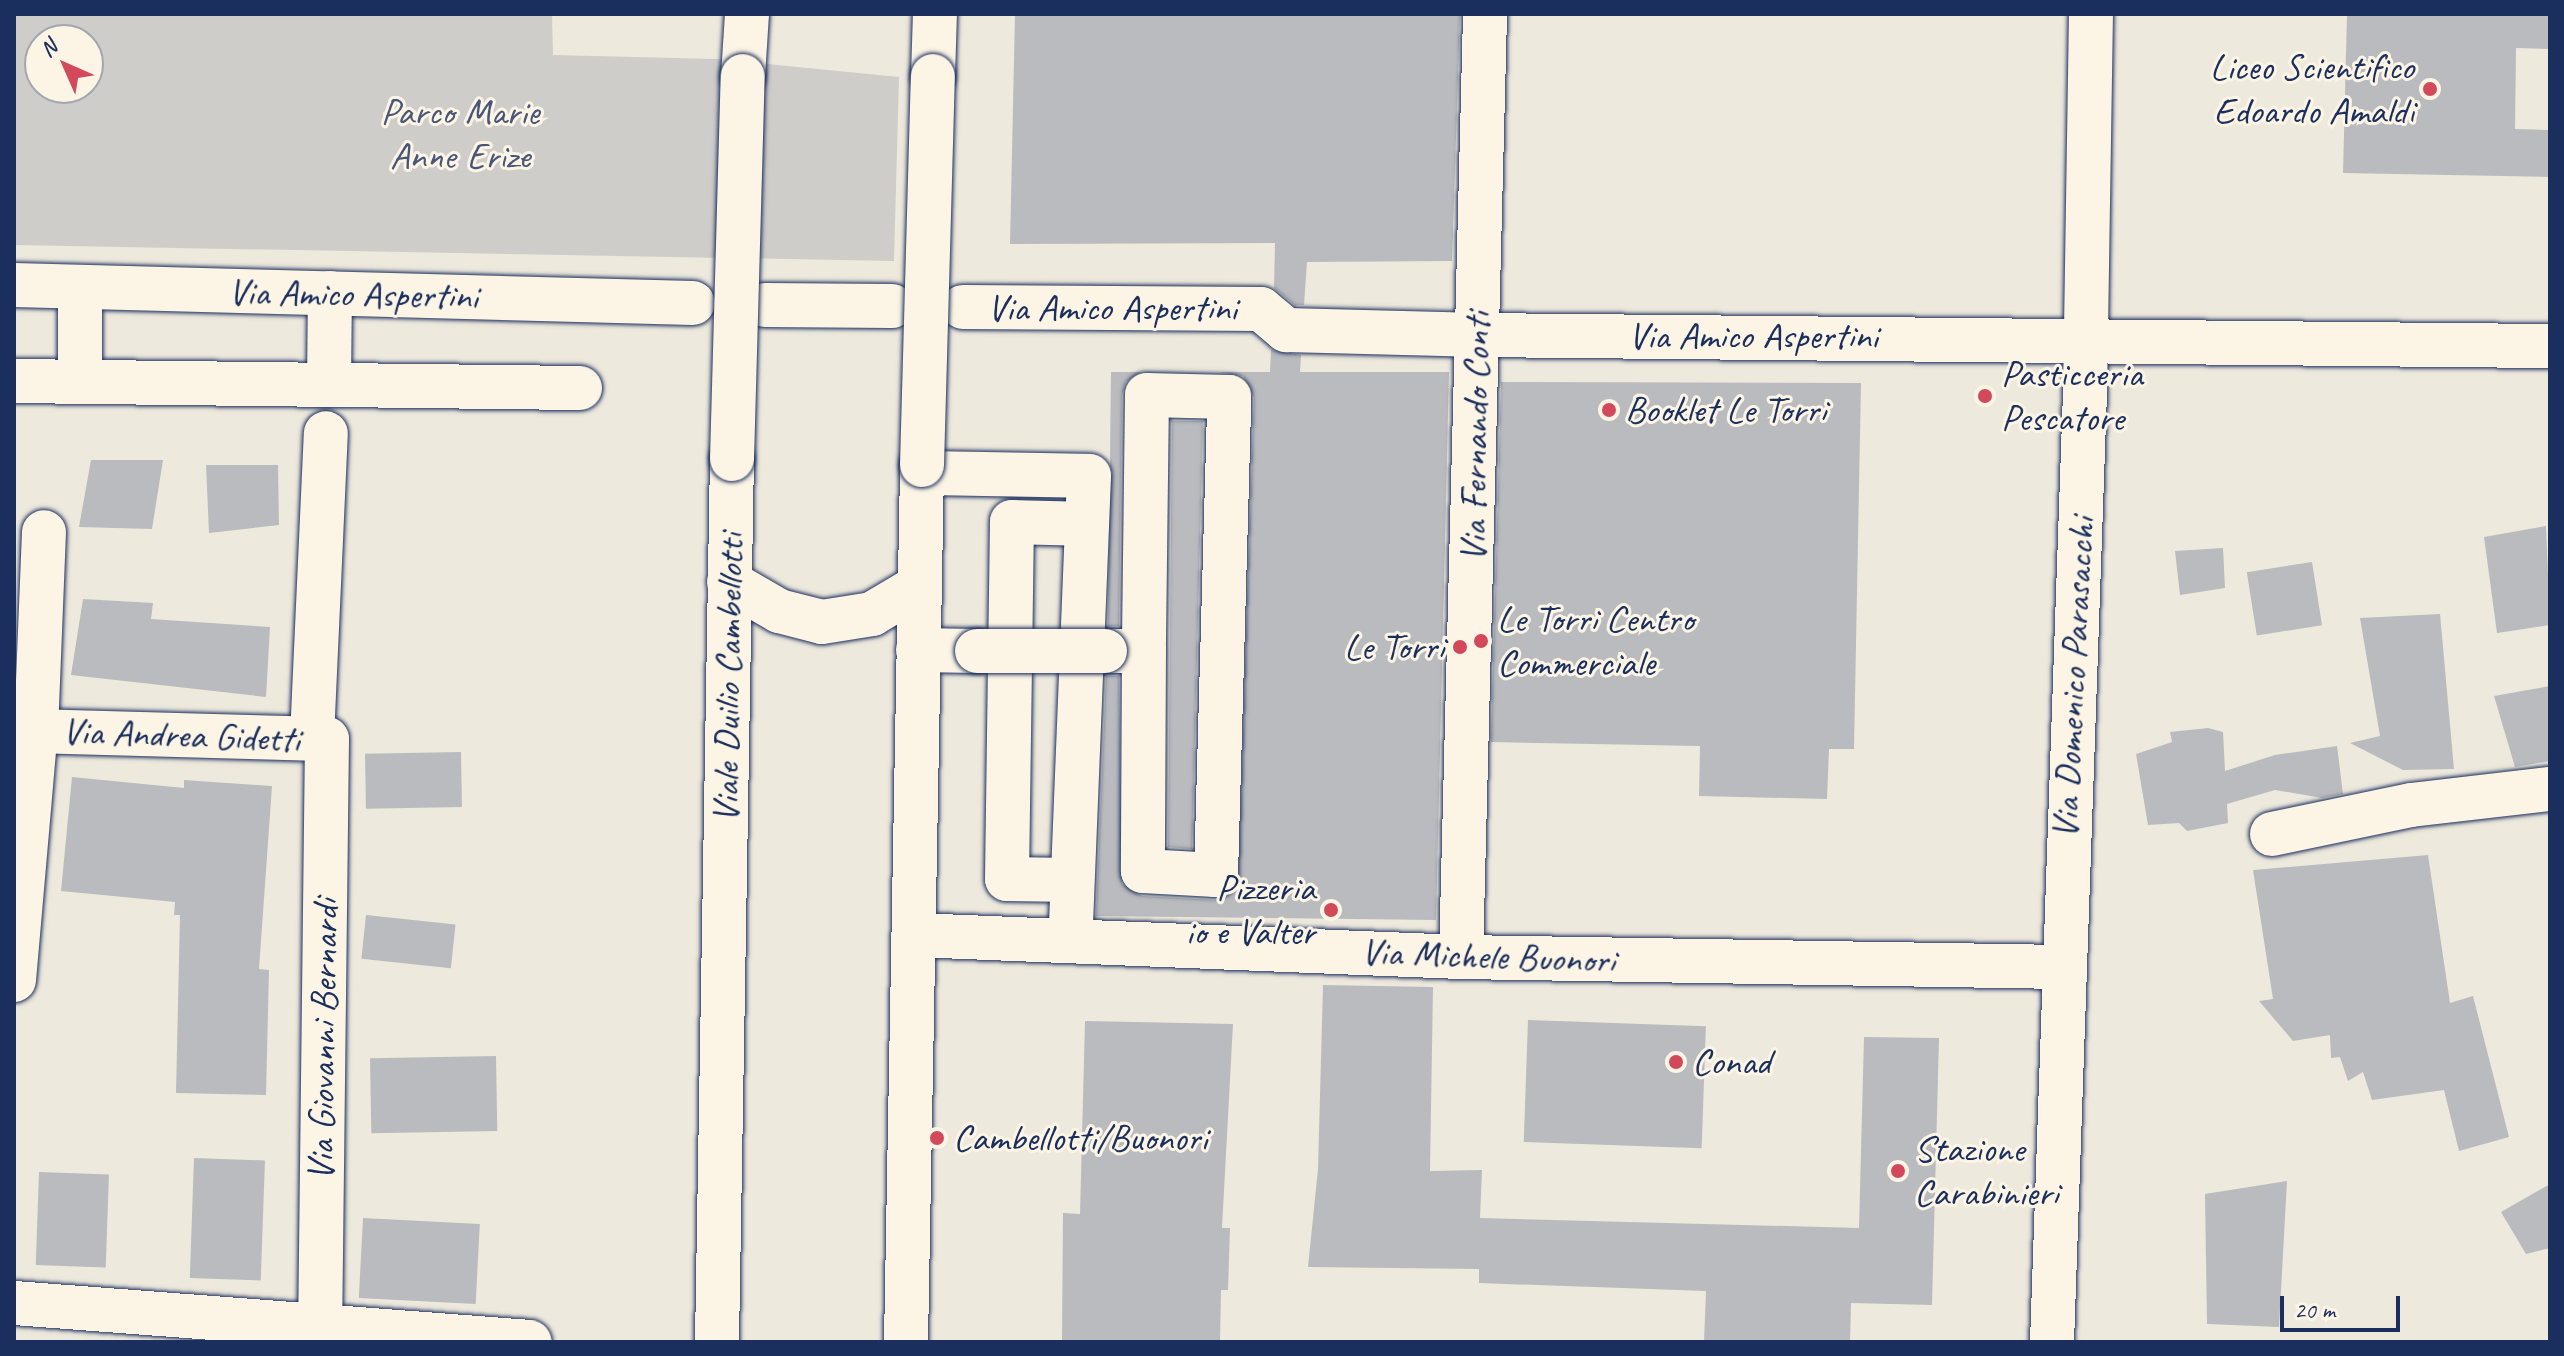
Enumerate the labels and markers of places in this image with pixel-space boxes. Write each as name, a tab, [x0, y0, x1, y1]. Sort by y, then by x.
place label: Liceo Scientifico Edoardo Amaldi	[2210, 44, 2414, 134]
marker: Liceo Scientifico Edoardo Amaldi	[2421, 80, 2439, 98]
place label: Pasticceria Pescatore	[2001, 351, 2142, 440]
place label: Booklet Le Torri	[1625, 387, 1826, 433]
marker: Pasticceria Pescatore	[1976, 387, 1994, 405]
marker: Booklet Le Torri	[1600, 401, 1618, 419]
place label: Le Torri Centro Commerciale	[1497, 596, 1693, 686]
place label: Le Torri	[1344, 624, 1444, 670]
marker: Le Torri Centro Commerciale	[1472, 632, 1490, 650]
marker: Le Torri	[1451, 638, 1469, 656]
place label: Pizzeria io e Valter	[1185, 865, 1315, 954]
marker: Pizzeria io e Valter	[1322, 901, 1340, 919]
place label: Conad	[1692, 1039, 1771, 1085]
marker: Conad	[1667, 1053, 1685, 1071]
place label: Cambellotti/Buonori	[953, 1115, 1207, 1161]
place label: Stazione Carabinieri	[1914, 1126, 2058, 1216]
marker: Cambellotti/Buonori	[928, 1129, 946, 1147]
marker: Stazione Carabinieri	[1889, 1162, 1907, 1180]

